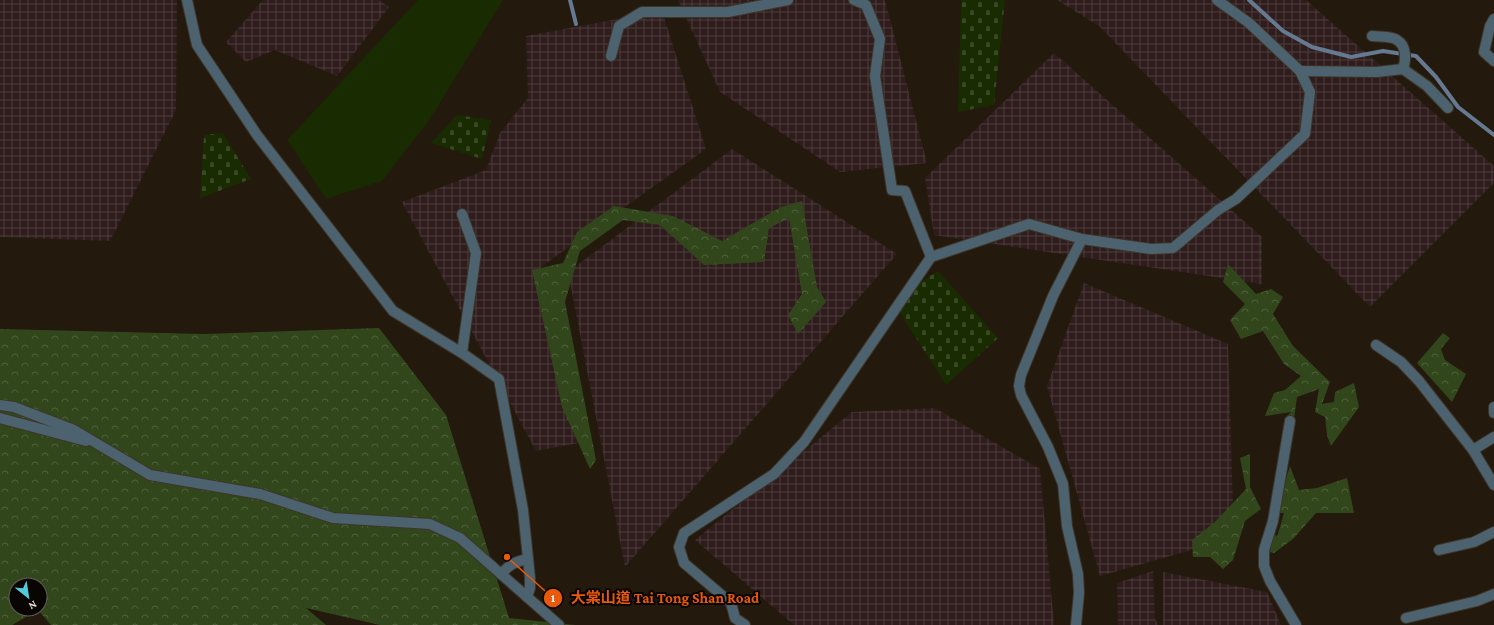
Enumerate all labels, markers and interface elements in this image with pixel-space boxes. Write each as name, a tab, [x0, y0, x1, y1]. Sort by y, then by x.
north arrow	[8, 577, 48, 617]
callout: 大棠山道 Tai Tong Shan Road	[543, 584, 767, 611]
text: 大棠山道 Tai Tong Shan Road	[571, 590, 760, 606]
text: 1	[551, 591, 556, 605]
text: N	[26, 599, 39, 613]

